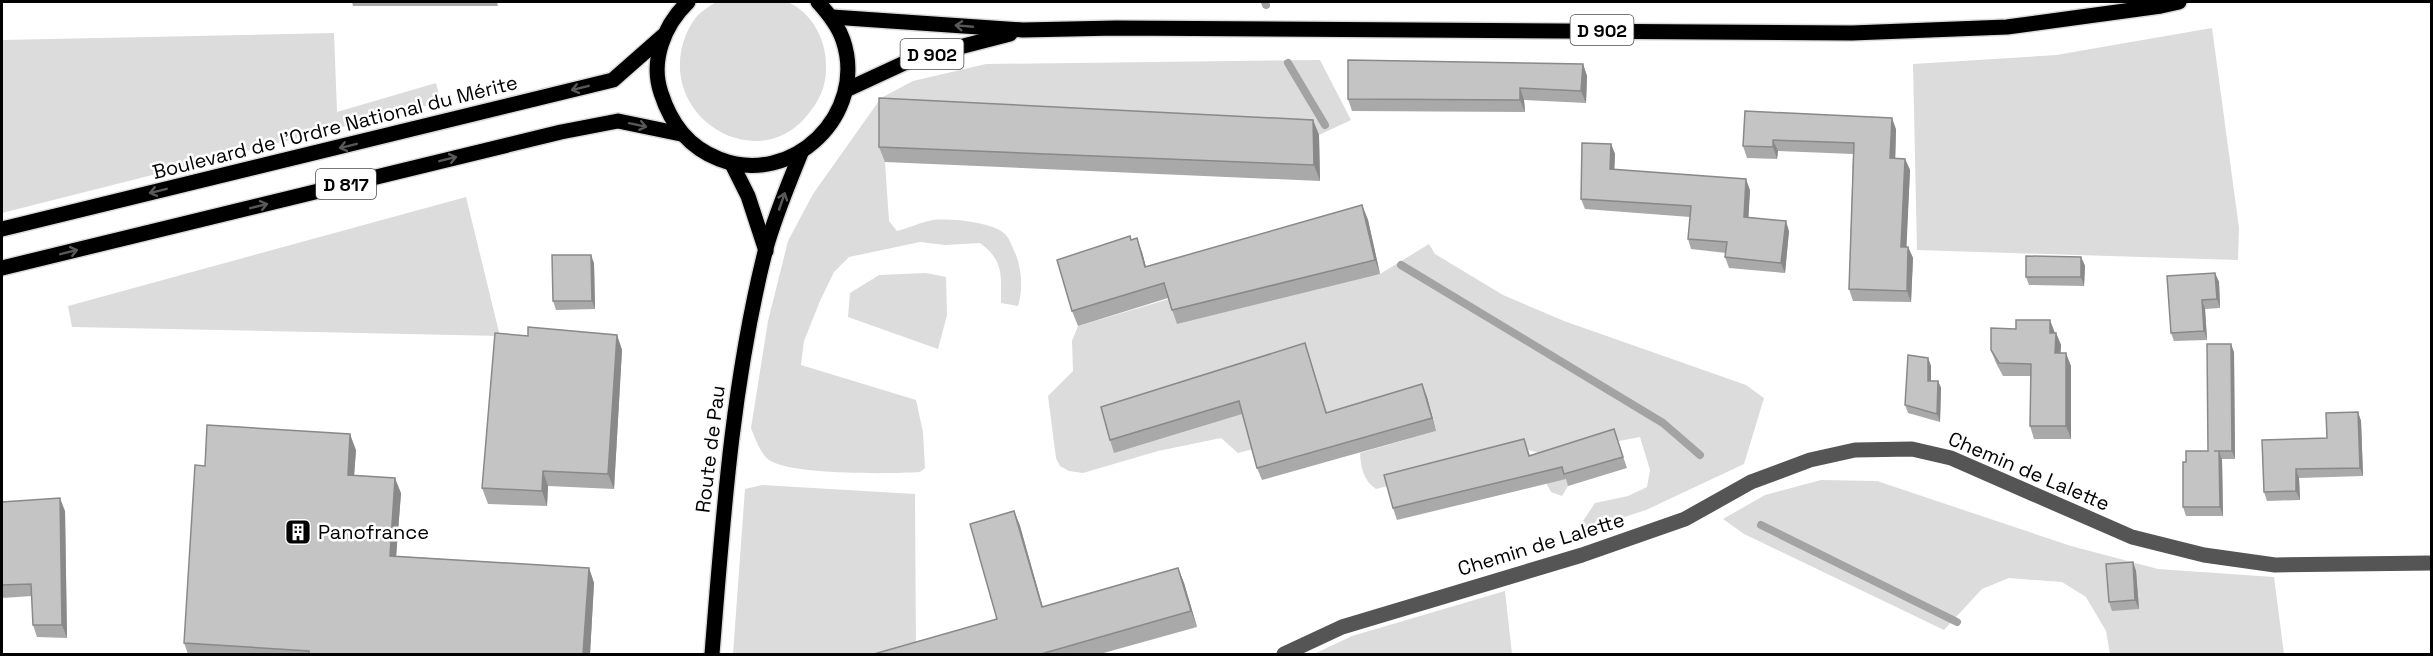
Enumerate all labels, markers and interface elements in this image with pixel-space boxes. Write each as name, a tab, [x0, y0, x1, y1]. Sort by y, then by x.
road number: D 902	[1570, 15, 1634, 45]
one-way arrow	[955, 20, 975, 31]
road number: D 902	[900, 39, 964, 69]
street label: Boulevard de l'Ordre National du Mérite	[150, 69, 520, 185]
one-way arrow	[571, 83, 590, 95]
one-way arrow	[628, 120, 648, 131]
one-way arrow	[339, 140, 358, 152]
one-way arrow	[438, 153, 457, 165]
road number: D 817	[316, 169, 376, 199]
one-way arrow	[149, 186, 168, 198]
one-way arrow	[777, 192, 788, 211]
one-way arrow	[249, 199, 268, 211]
one-way arrow	[59, 245, 78, 257]
street label: Route de Pau	[689, 384, 731, 514]
street label: Chemin de Lalette	[1944, 425, 2114, 517]
street label: Chemin de Lalette	[1455, 506, 1627, 582]
building icon: Panofrance	[283, 517, 313, 547]
place label: Panofrance	[318, 519, 429, 545]

